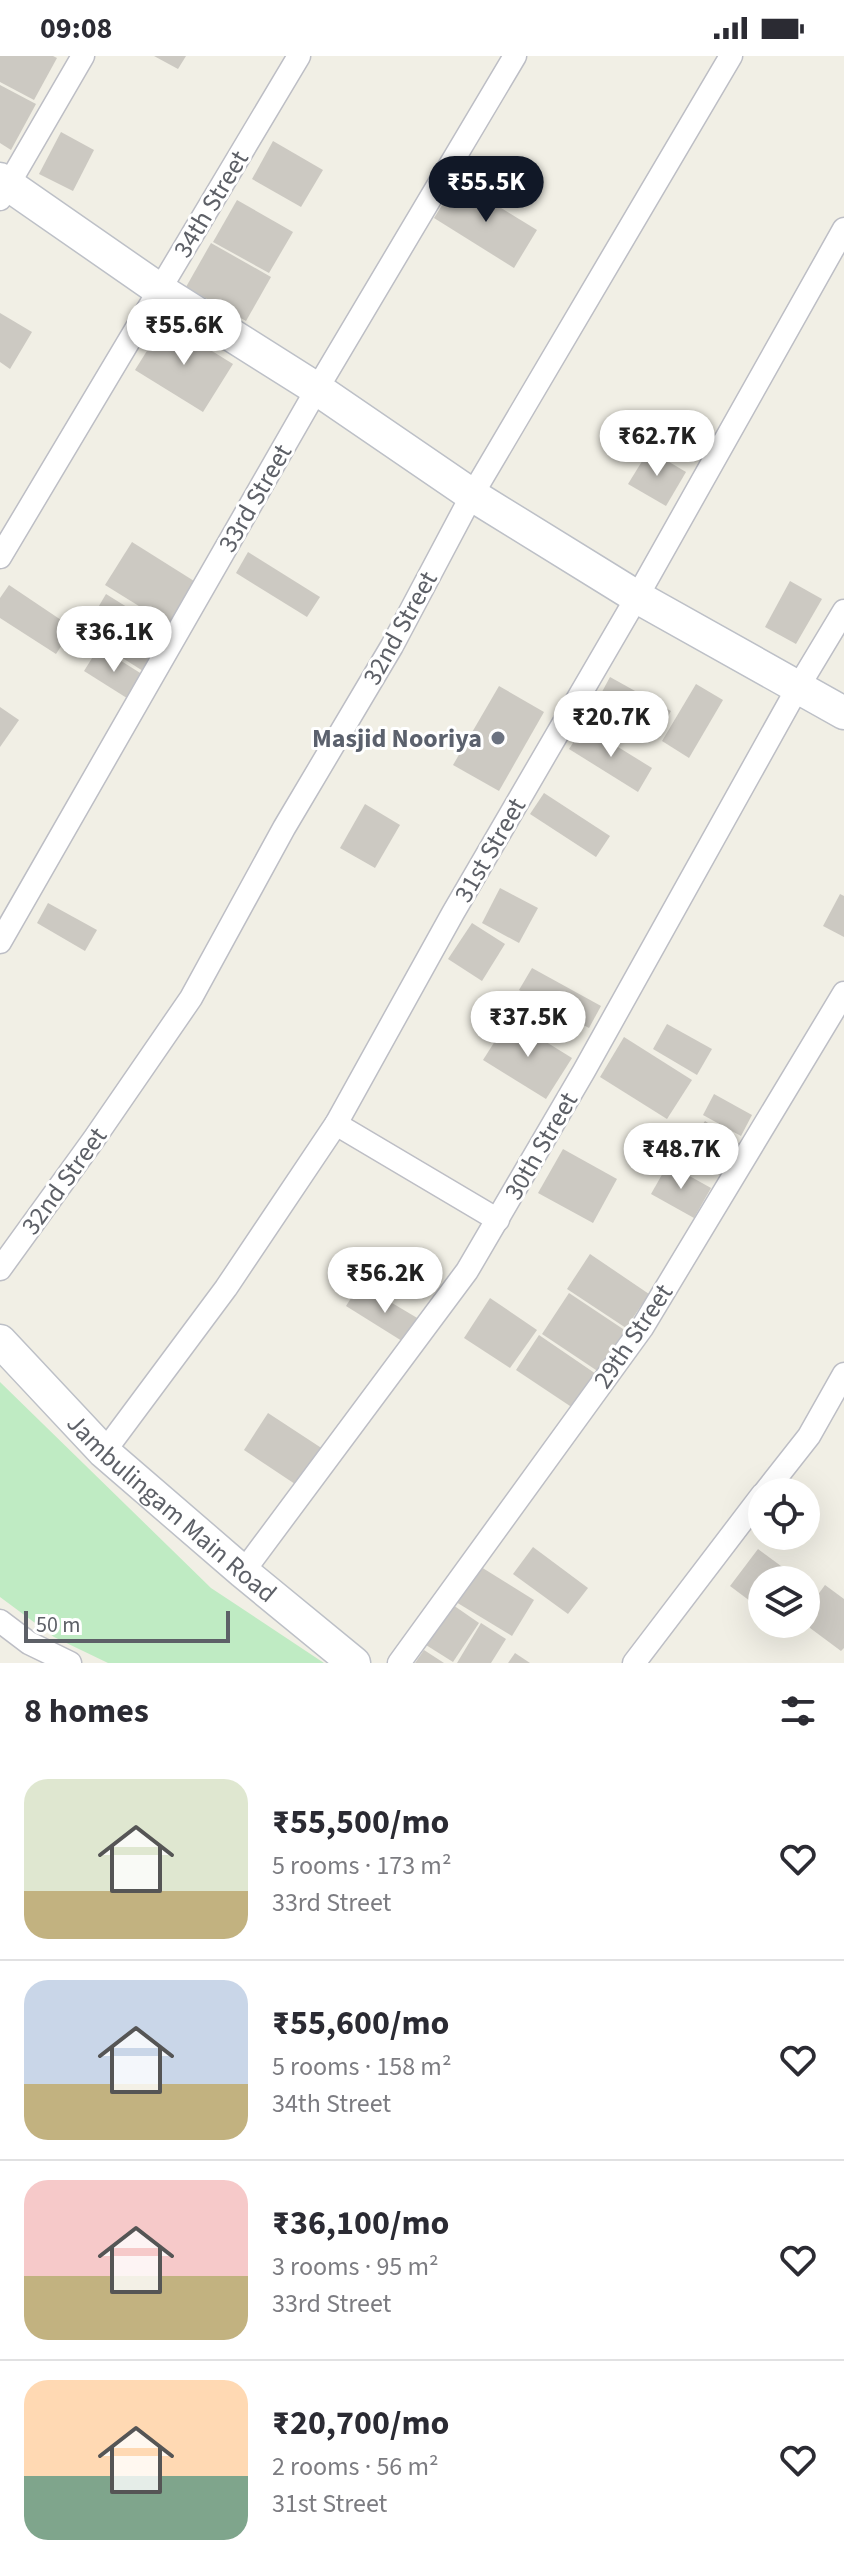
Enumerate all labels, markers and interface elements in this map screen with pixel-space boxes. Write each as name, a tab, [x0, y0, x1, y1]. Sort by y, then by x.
text: 09:08	[40, 7, 112, 50]
street label: 34th Street	[164, 143, 258, 265]
pin: ₹55.5K	[421, 156, 551, 224]
text: ₹55.5K	[447, 163, 525, 200]
pin: ₹55.6K	[119, 299, 249, 367]
text: ₹55.6K	[145, 306, 223, 343]
pin: ₹62.7K	[592, 410, 722, 478]
text: ₹62.7K	[618, 417, 696, 454]
street label: 33rd Street	[209, 437, 301, 559]
street label: 32nd Street	[354, 564, 447, 692]
pin: ₹36.1K	[49, 606, 179, 674]
text: ₹36.1K	[75, 613, 153, 650]
pin: ₹20.7K	[546, 691, 676, 759]
text: ₹20.7K	[572, 698, 650, 735]
place label: Masjid Nooriya	[312, 720, 482, 757]
marker: Masjid Nooriya	[489, 729, 507, 747]
street label: 31st Street	[445, 791, 535, 909]
pin: ₹37.5K	[463, 991, 593, 1059]
text: ₹37.5K	[489, 998, 567, 1035]
street label: 30th Street	[495, 1085, 587, 1207]
street label: 32nd Street	[12, 1119, 116, 1242]
pin: ₹48.7K	[616, 1123, 746, 1191]
text: ₹48.7K	[642, 1130, 720, 1167]
pin: ₹56.2K	[320, 1247, 450, 1315]
text: ₹56.2K	[346, 1254, 424, 1291]
street label: 29th Street	[584, 1276, 682, 1396]
street label: Jambulingam Main Road	[59, 1405, 285, 1611]
map controls	[748, 1478, 820, 1638]
button: locate	[748, 1478, 820, 1550]
button: layers	[748, 1566, 820, 1638]
scale bar	[24, 1607, 230, 1643]
text: 50 m	[36, 1609, 81, 1641]
text: 8 homes	[24, 1687, 149, 1736]
icon: filters	[776, 1689, 820, 1733]
text: ₹55,500/mo	[272, 1798, 449, 1847]
icon: home	[88, 1811, 184, 1907]
icon: heart	[776, 1837, 820, 1881]
text: 5 rooms · 173 m²	[272, 1847, 451, 1884]
text: 33rd Street	[272, 1884, 391, 1921]
text: ₹55,600/mo	[272, 1999, 449, 2048]
icon: home	[88, 2012, 184, 2108]
icon: heart	[776, 2038, 820, 2082]
text: 5 rooms · 158 m²	[272, 2048, 451, 2085]
text: 34th Street	[272, 2085, 391, 2122]
text: ₹36,100/mo	[272, 2199, 449, 2248]
icon: home	[88, 2212, 184, 2308]
icon: heart	[776, 2238, 820, 2282]
text: 3 rooms · 95 m²	[272, 2248, 439, 2285]
text: 33rd Street	[272, 2285, 391, 2322]
text: ₹20,700/mo	[272, 2399, 449, 2448]
icon: home	[88, 2412, 184, 2508]
icon: heart	[776, 2438, 820, 2482]
text: 2 rooms · 56 m²	[272, 2448, 439, 2485]
text: 31st Street	[272, 2485, 387, 2522]

